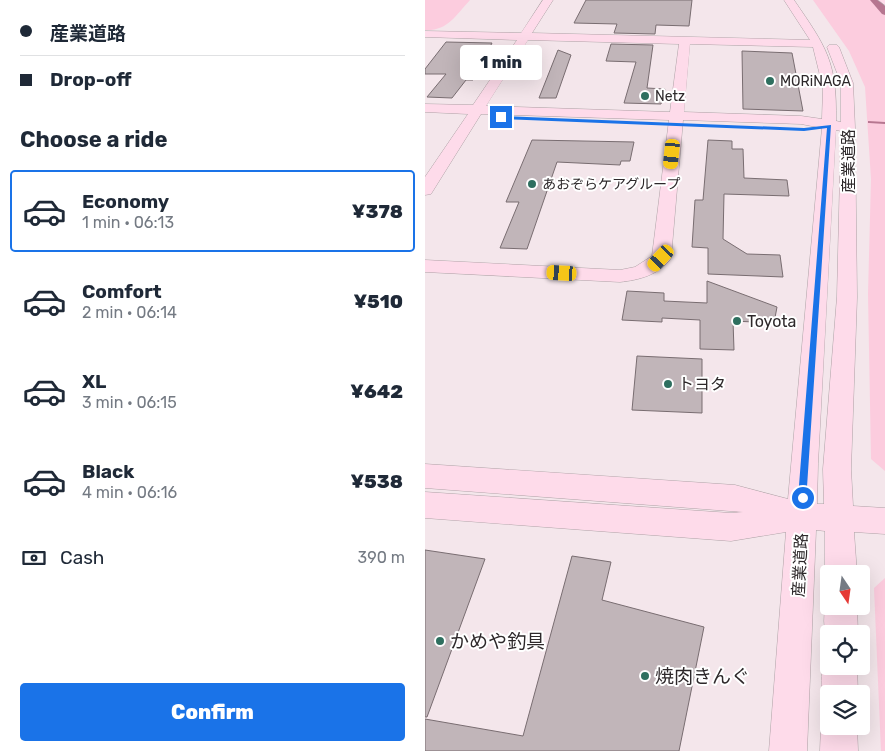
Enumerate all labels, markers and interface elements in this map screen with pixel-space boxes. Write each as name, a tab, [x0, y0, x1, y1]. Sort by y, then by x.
text: 産業道路	[50, 22, 126, 45]
callout: 1 min	[460, 44, 542, 80]
text: 1 min	[480, 53, 522, 72]
text: Drop-off	[50, 68, 132, 91]
place label: MORiNAGA	[780, 73, 851, 90]
marker: MORiNAGA	[764, 75, 776, 87]
place label: Netz	[655, 88, 685, 105]
marker: Netz	[639, 90, 651, 102]
route end	[490, 106, 512, 128]
text: Choose a ride	[20, 126, 167, 153]
street label: 産業道路	[839, 129, 858, 193]
car	[662, 138, 681, 170]
place label: あおぞらケアグループ	[542, 176, 680, 193]
marker: あおぞらケアグループ	[526, 178, 538, 190]
icon: car	[22, 189, 67, 234]
text: Economy	[82, 190, 169, 213]
text: ¥378	[352, 200, 403, 223]
text: 1 min · 06:13	[82, 213, 174, 232]
car	[645, 242, 676, 274]
car	[546, 265, 577, 281]
icon: car	[22, 279, 67, 324]
text: Comfort	[82, 280, 162, 303]
text: ¥510	[353, 290, 403, 313]
text: 2 min · 06:14	[82, 303, 177, 322]
place label: Toyota	[747, 312, 796, 331]
marker: Toyota	[731, 315, 743, 327]
icon: car	[22, 369, 67, 414]
text: XL	[82, 370, 106, 393]
place label: トヨタ	[678, 375, 726, 394]
marker: トヨタ	[662, 378, 674, 390]
text: ¥642	[350, 380, 403, 403]
text: 3 min · 06:15	[82, 393, 177, 412]
icon: car	[22, 459, 67, 504]
text: Black	[82, 460, 134, 483]
text: ¥538	[350, 470, 403, 493]
text: 4 min · 06:16	[82, 483, 177, 502]
route start	[792, 487, 814, 509]
street label: 産業道路	[789, 533, 811, 597]
icon: cash	[20, 544, 48, 572]
text: Cash	[60, 546, 104, 569]
text: 390 m	[358, 548, 405, 567]
north arrow	[820, 565, 870, 615]
map controls	[820, 565, 870, 735]
button: locate	[820, 625, 870, 675]
place label: かめや釣具	[450, 630, 545, 653]
marker: かめや釣具	[434, 635, 446, 647]
place label: 焼肉きんぐ	[655, 665, 750, 688]
marker: 焼肉きんぐ	[639, 670, 651, 682]
button: Confirm	[20, 683, 405, 741]
button: layers	[820, 685, 870, 735]

